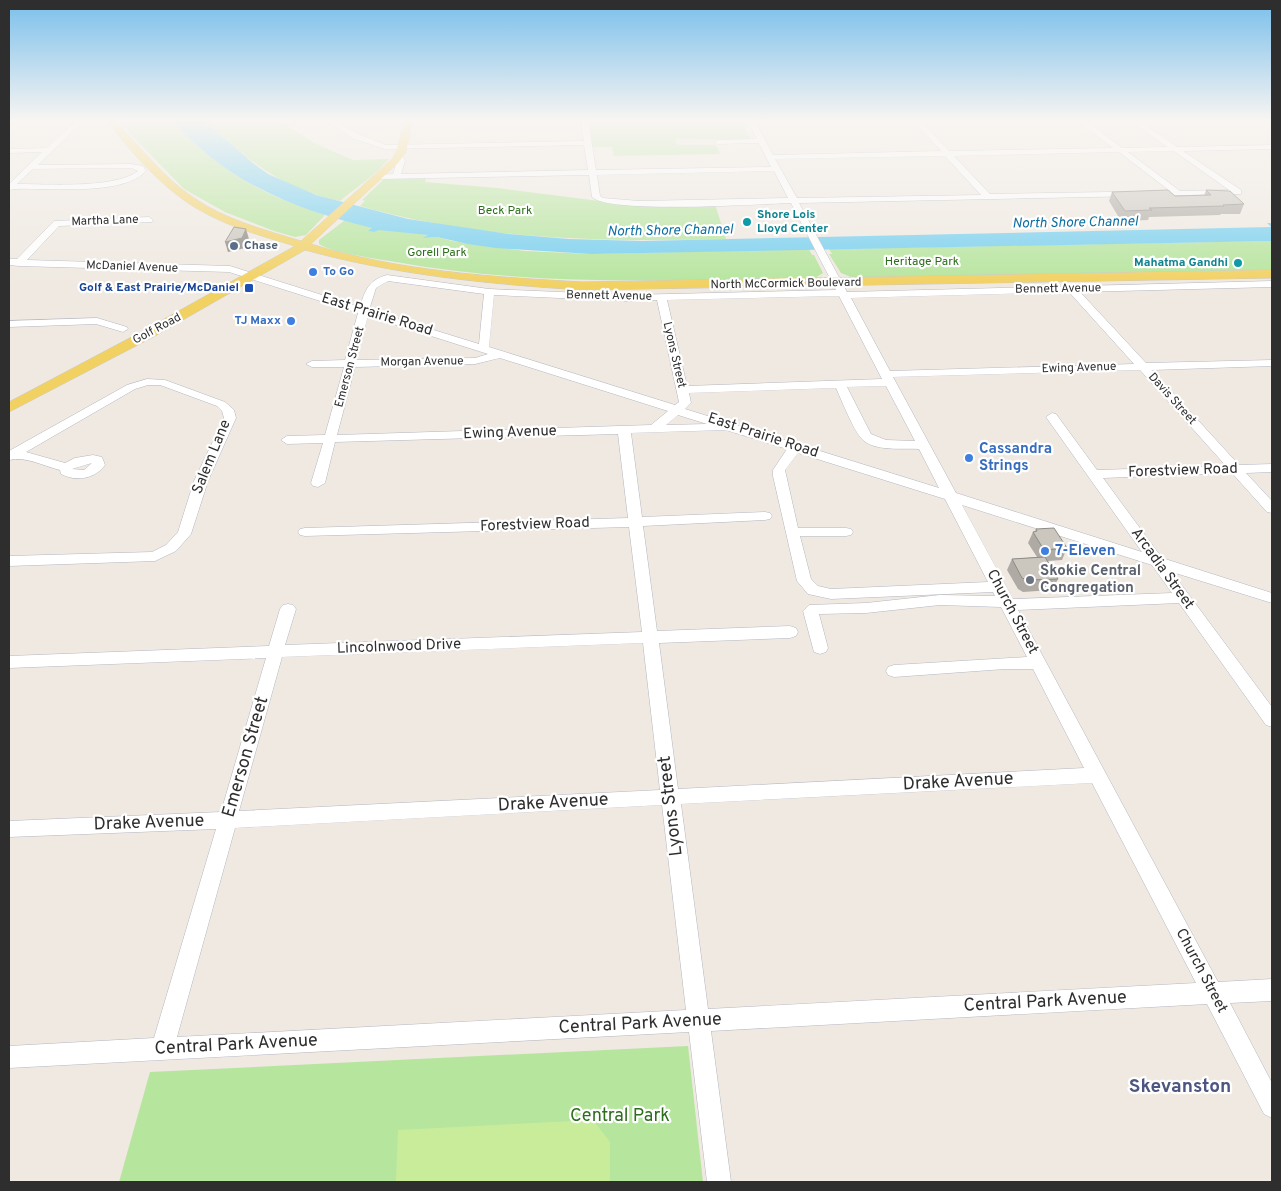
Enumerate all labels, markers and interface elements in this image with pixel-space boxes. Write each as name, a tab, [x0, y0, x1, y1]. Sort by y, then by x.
park label: Beck Park	[478, 203, 532, 219]
place label: Shore Lois Lloyd Center	[757, 207, 828, 237]
street label: Martha Lane	[71, 212, 139, 230]
water label: North Shore Channel	[1012, 213, 1139, 233]
marker: Shore Lois Lloyd Center	[741, 216, 753, 228]
water label: North Shore Channel	[607, 221, 734, 241]
place label: Chase	[244, 238, 278, 254]
marker: Chase	[228, 240, 240, 252]
park label: Gorell Park	[407, 245, 467, 261]
park label: Heritage Park	[885, 254, 959, 270]
place label: Mahatma Gandhi	[1134, 255, 1228, 271]
street label: McDaniel Avenue	[86, 257, 178, 277]
marker: Mahatma Gandhi	[1232, 257, 1244, 269]
place label: To Go	[323, 264, 354, 280]
marker: To Go	[307, 266, 319, 278]
street label: North McCormick Boulevard	[710, 275, 862, 293]
place label: Golf & East Prairie/McDaniel	[79, 280, 239, 296]
street label: Bennett Avenue	[1015, 280, 1101, 298]
marker: Golf & East Prairie/McDaniel	[243, 282, 255, 294]
street label: Bennett Avenue	[566, 287, 652, 305]
street label: East Prairie Road	[319, 289, 435, 341]
street label: Golf Road	[130, 310, 184, 348]
place label: TJ Maxx	[235, 313, 281, 329]
marker: TJ Maxx	[285, 315, 297, 327]
street label: Lyons Street	[659, 320, 689, 390]
street label: Emerson Street	[331, 325, 369, 409]
street label: Morgan Avenue	[380, 353, 464, 371]
street label: Ewing Avenue	[1041, 359, 1117, 377]
street label: Davis Street	[1144, 370, 1200, 428]
street label: East Prairie Road	[705, 409, 821, 463]
street label: Salem Lane	[188, 417, 236, 497]
street label: Ewing Avenue	[463, 422, 557, 444]
place label: Cassandra Strings	[979, 440, 1052, 476]
marker: Cassandra Strings	[963, 452, 975, 464]
street label: Forestview Road	[1128, 460, 1238, 482]
street label: Forestview Road	[480, 514, 590, 536]
street label: Arcadia Street	[1126, 525, 1198, 613]
place label: 7-Eleven	[1055, 542, 1116, 561]
marker: 7-Eleven	[1039, 545, 1051, 557]
place label: Skokie Central Congregation	[1040, 562, 1141, 598]
street label: Church Street	[982, 567, 1042, 657]
marker: Skokie Central Congregation	[1024, 574, 1036, 586]
street label: Lincolnwood Drive	[337, 635, 461, 659]
street label: Emerson Street	[218, 694, 274, 820]
street label: Lyons Street	[653, 754, 689, 858]
street label: Drake Avenue	[902, 768, 1014, 796]
street label: Drake Avenue	[497, 789, 609, 817]
street label: Drake Avenue	[93, 810, 205, 836]
street label: Church Street	[1171, 926, 1231, 1016]
street label: Central Park Avenue	[963, 986, 1127, 1018]
street label: Central Park Avenue	[558, 1008, 722, 1040]
street label: Central Park Avenue	[154, 1029, 318, 1061]
district label: Skevanston	[1129, 1075, 1231, 1099]
park label: Central Park	[570, 1105, 670, 1128]

